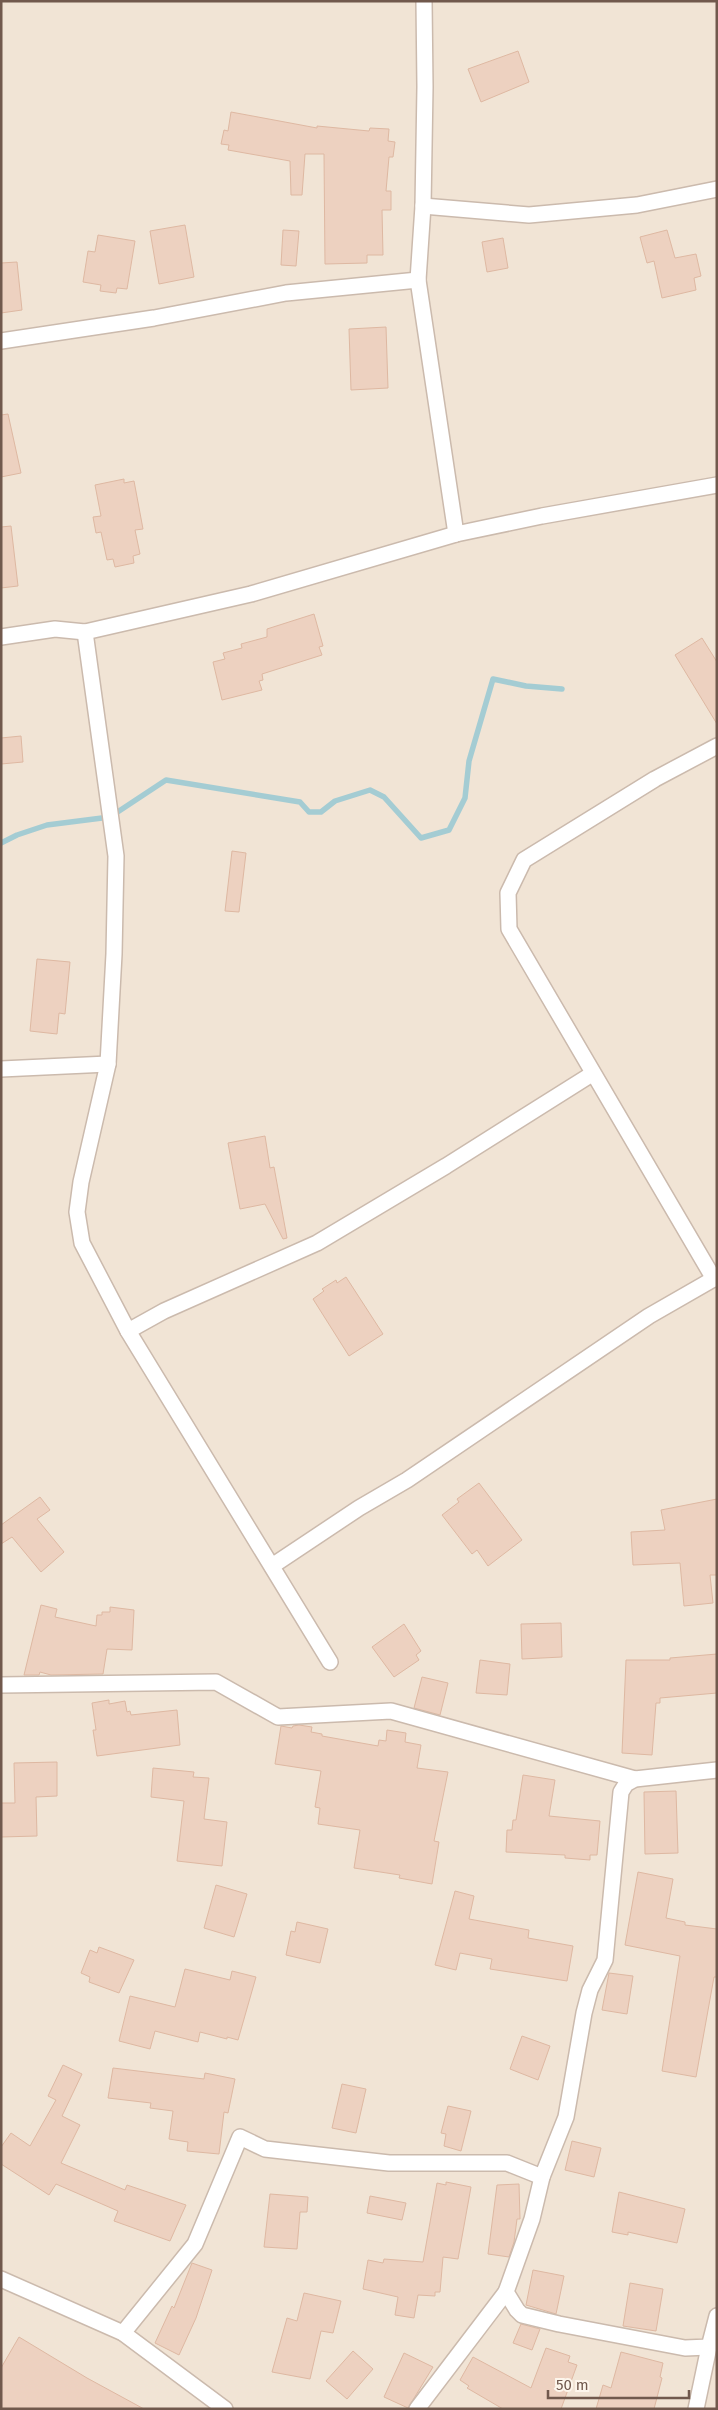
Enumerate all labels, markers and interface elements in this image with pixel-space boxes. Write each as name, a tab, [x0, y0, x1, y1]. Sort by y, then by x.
scale bar	[548, 2368, 689, 2400]
text: 50 m	[556, 2376, 589, 2394]

